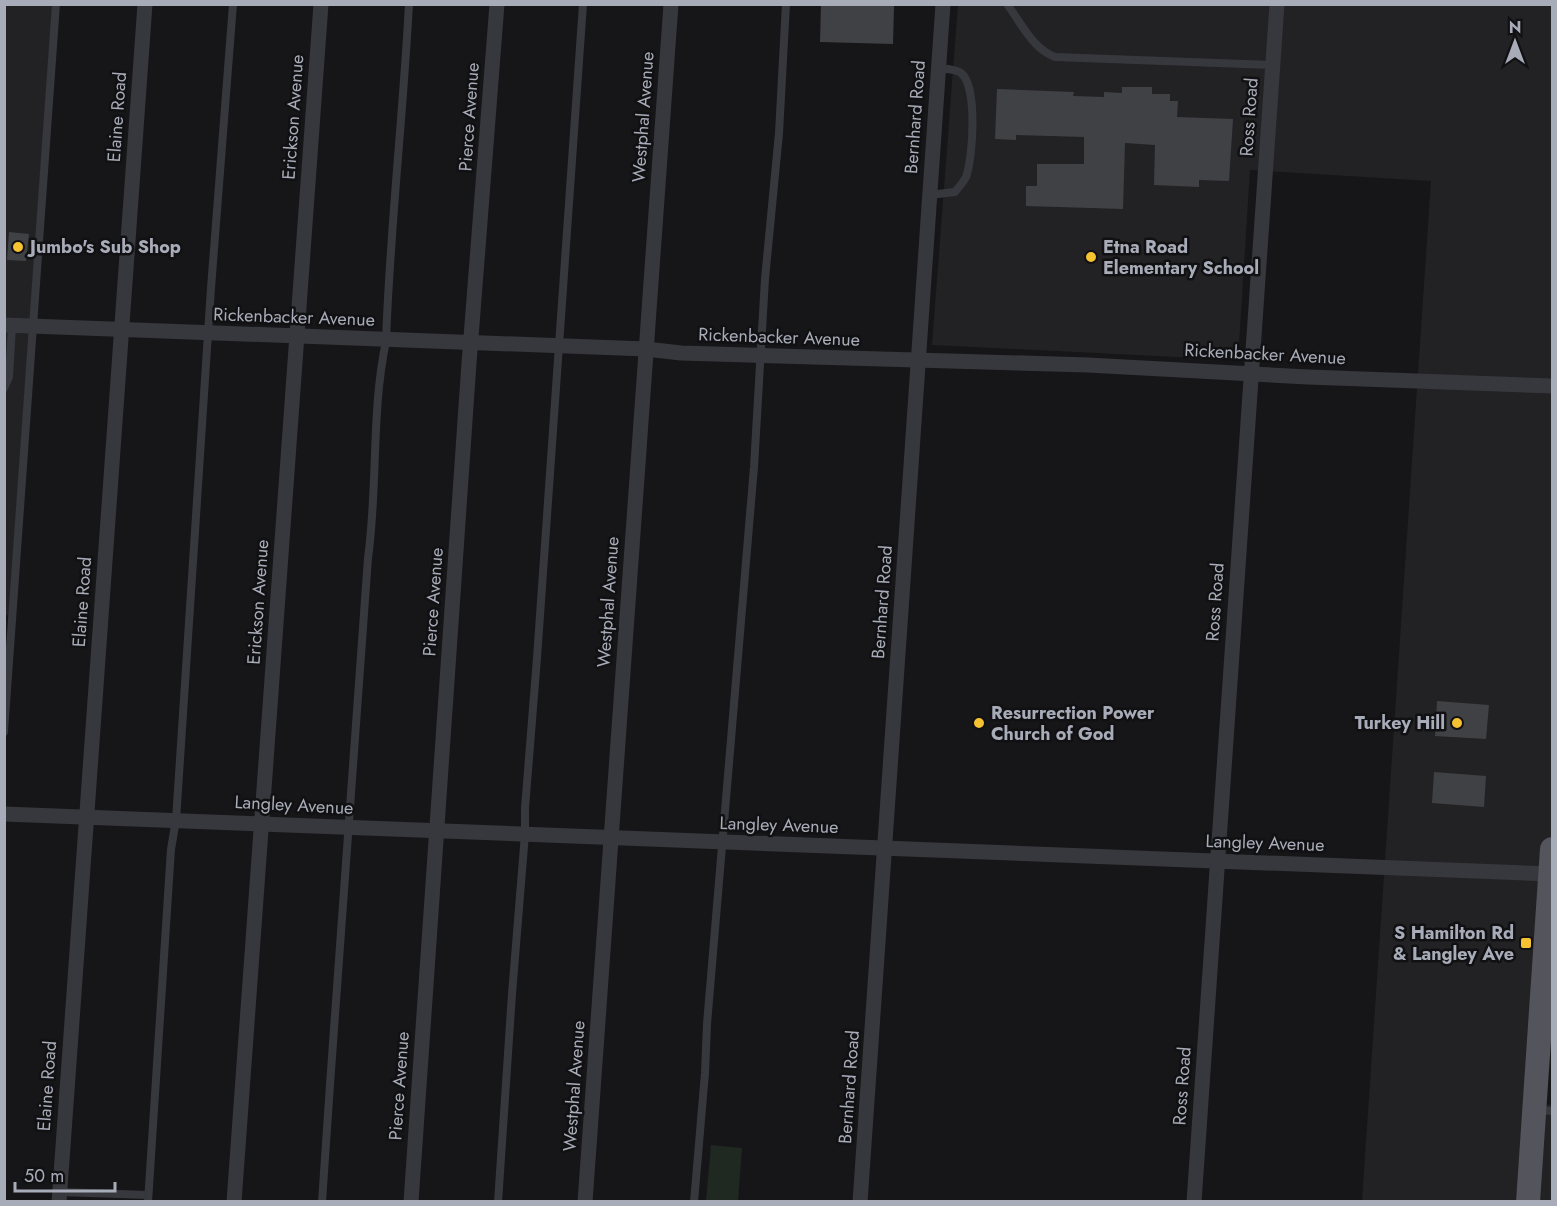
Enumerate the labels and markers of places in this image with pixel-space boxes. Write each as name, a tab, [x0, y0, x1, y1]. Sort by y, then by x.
place label: Jumbo's Sub Shop	[27, 234, 181, 260]
place label: Etna Road Elementary School	[1103, 234, 1259, 281]
marker: Jumbo's Sub Shop	[11, 240, 25, 254]
marker: Etna Road Elementary School	[1084, 250, 1098, 264]
place label: Resurrection Power Church of God	[991, 700, 1155, 747]
place label: Turkey Hill	[1355, 710, 1445, 736]
marker: Resurrection Power Church of God	[972, 716, 986, 730]
marker: Turkey Hill	[1450, 716, 1464, 730]
place label: S Hamilton Rd & Langley Ave	[1393, 920, 1514, 967]
marker: S Hamilton Rd & Langley Ave	[1519, 936, 1533, 950]

